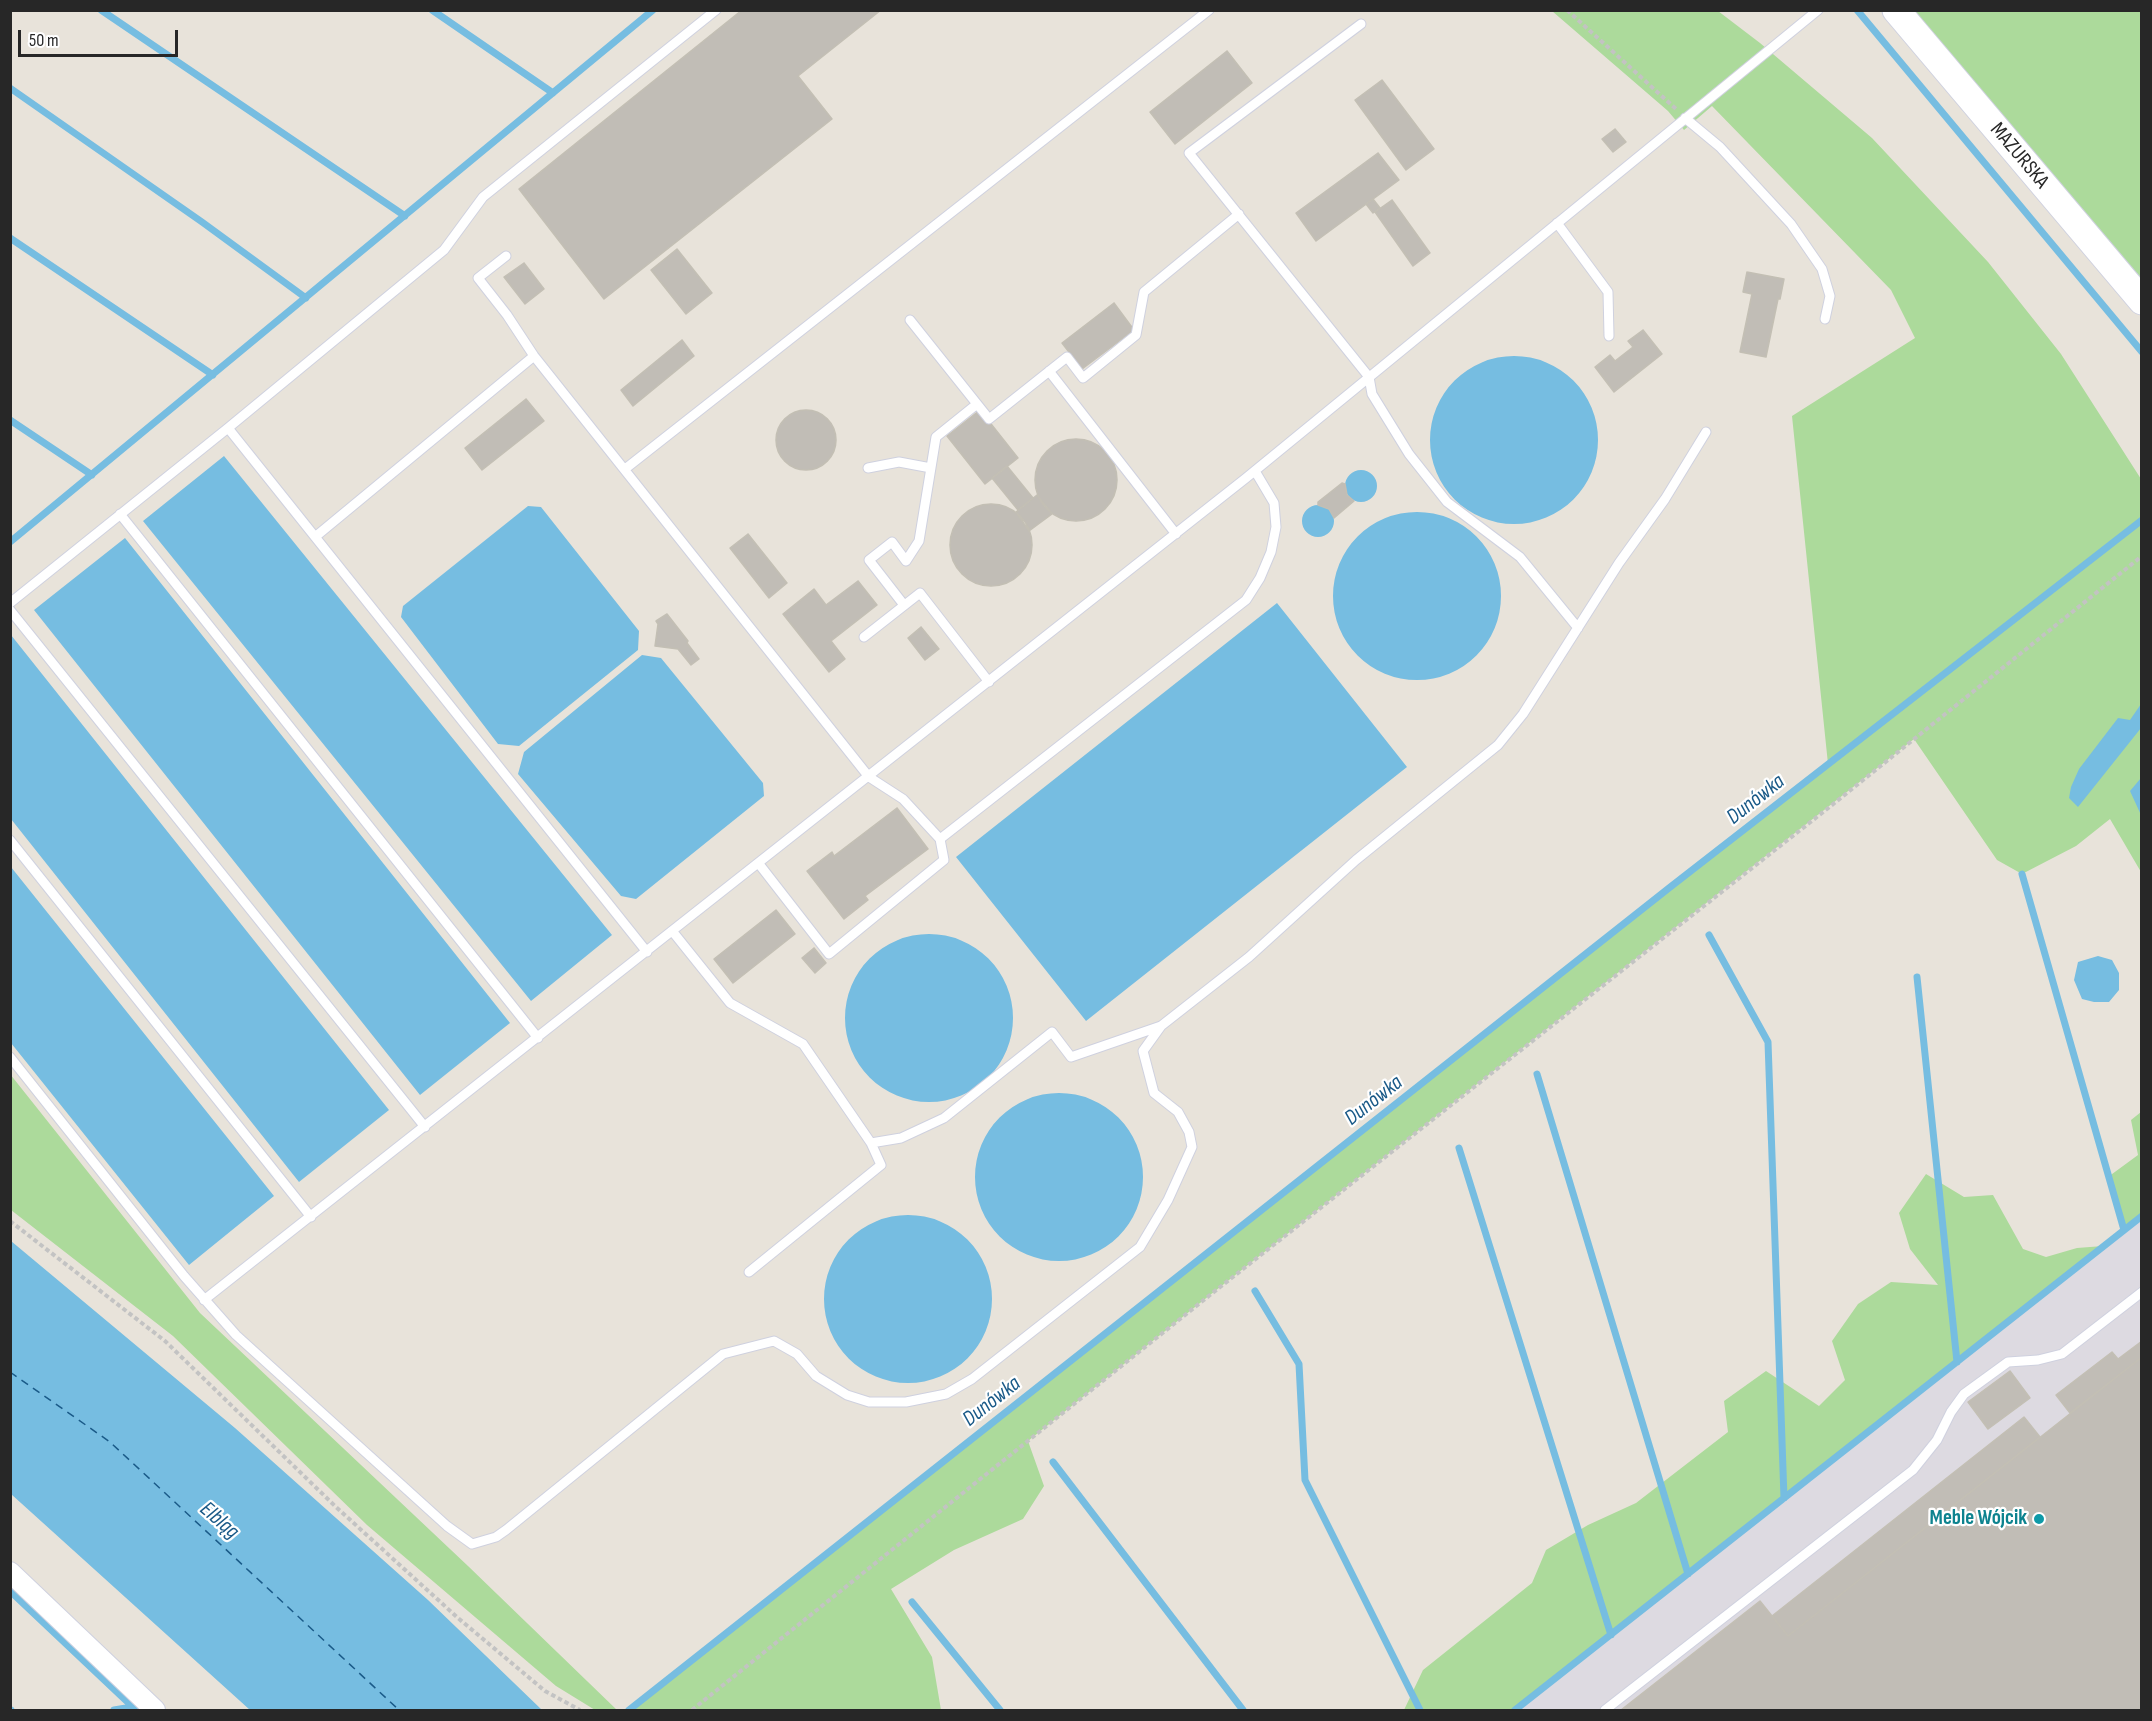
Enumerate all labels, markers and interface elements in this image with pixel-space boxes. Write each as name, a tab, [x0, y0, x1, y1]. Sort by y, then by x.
scale bar	[21, 18, 182, 56]
text: 50 m	[29, 30, 59, 51]
street label: MAZURSKA	[1984, 118, 2054, 194]
water label: Dunówka	[1722, 769, 1790, 831]
water label: Dunówka	[1340, 1070, 1408, 1132]
water label: Dunówka	[958, 1371, 1026, 1433]
water label: Elbląg	[194, 1497, 244, 1545]
place label: Meble Wójcik	[1930, 1506, 2027, 1532]
marker: Meble Wójcik	[2032, 1512, 2046, 1526]

